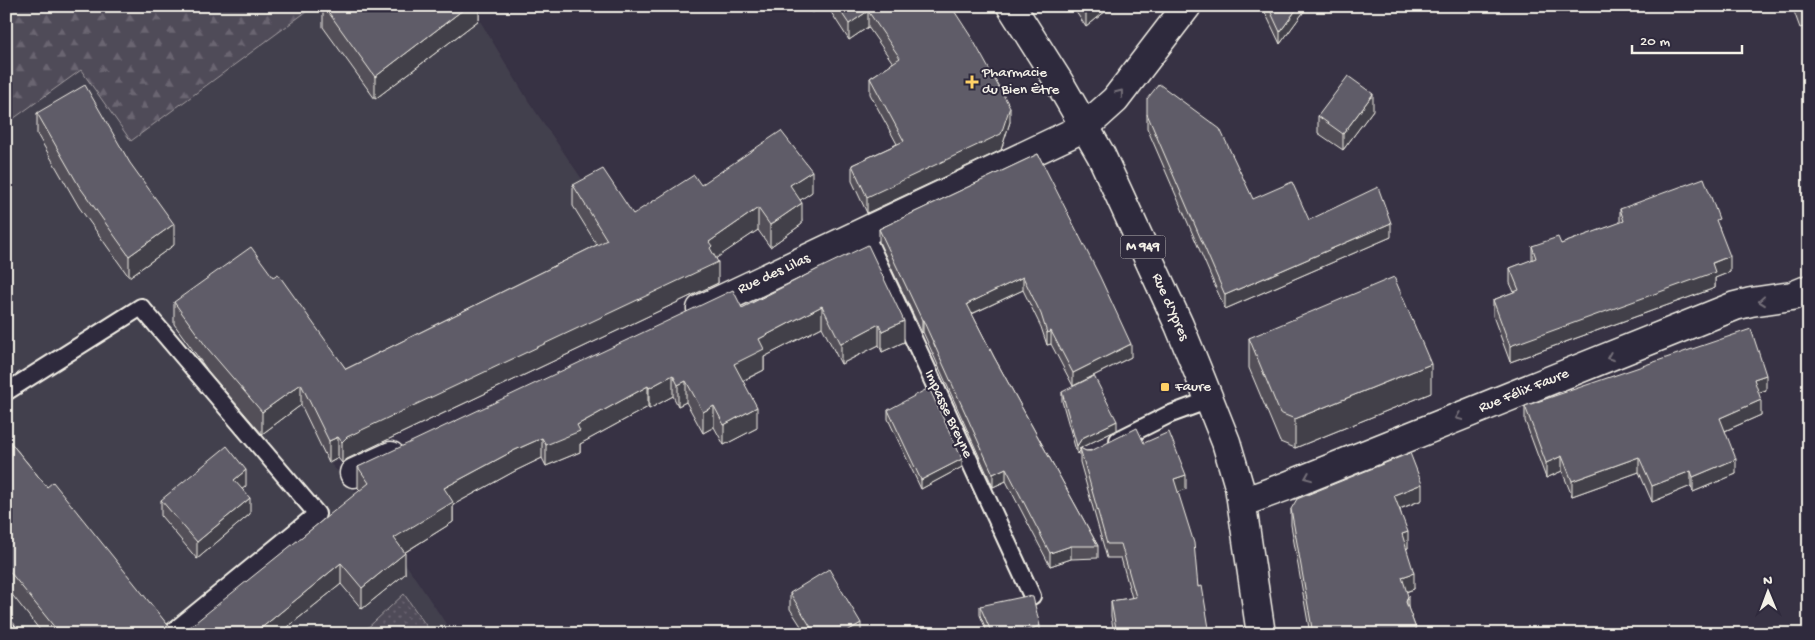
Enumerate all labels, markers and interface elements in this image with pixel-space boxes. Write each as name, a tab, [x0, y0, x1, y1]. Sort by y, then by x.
scale bar	[1632, 22, 1742, 54]
text: 20 m	[1640, 33, 1670, 51]
place label: Pharmacie du Bien Être	[981, 64, 1059, 99]
marker: Pharmacie du Bien Être	[966, 76, 978, 88]
one-way arrow	[1115, 90, 1123, 99]
road number: M 949	[1120, 236, 1166, 258]
street label: Rue des Lilas	[735, 249, 813, 299]
street label: Rue d'Ypres	[1147, 271, 1193, 344]
one-way arrow	[1757, 295, 1765, 306]
one-way arrow	[1606, 351, 1614, 361]
street label: Rue Félix Faure	[1476, 365, 1572, 417]
street label: Impasse Breyne	[920, 367, 976, 461]
place label: Faure	[1174, 378, 1211, 396]
marker: Faure	[1159, 381, 1171, 393]
one-way arrow	[1455, 411, 1464, 421]
one-way arrow	[1304, 471, 1313, 482]
north arrow	[1742, 568, 1792, 618]
text: N	[1763, 573, 1773, 590]

